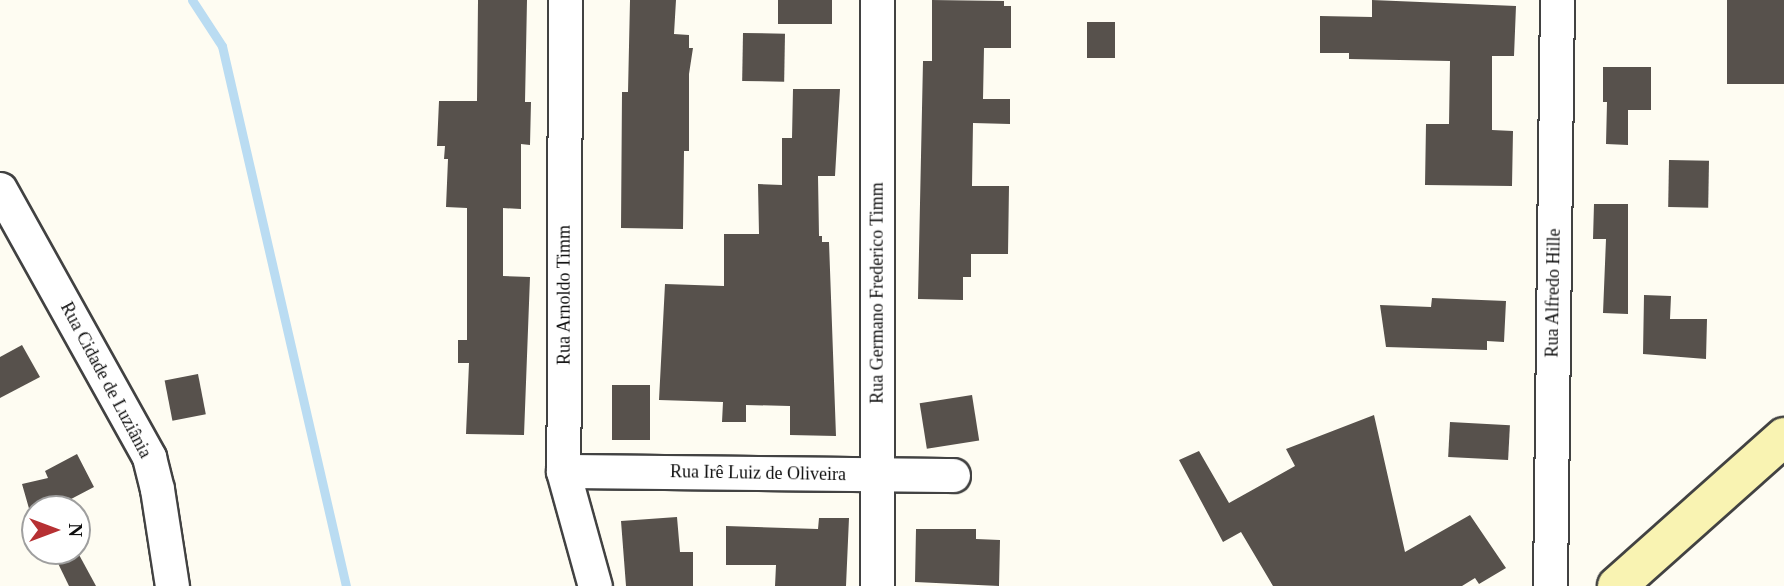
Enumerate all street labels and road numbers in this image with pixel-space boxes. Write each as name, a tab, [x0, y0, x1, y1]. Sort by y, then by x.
street label: Rua Germano Frederico Timm	[866, 182, 888, 404]
street label: Rua Arnoldo Timm	[553, 224, 575, 366]
street label: Rua Alfredo Hille	[1541, 228, 1565, 358]
street label: Rua Cidade de Luziânia	[56, 298, 156, 462]
street label: Rua Irê Luiz de Oliveira	[670, 461, 846, 485]

